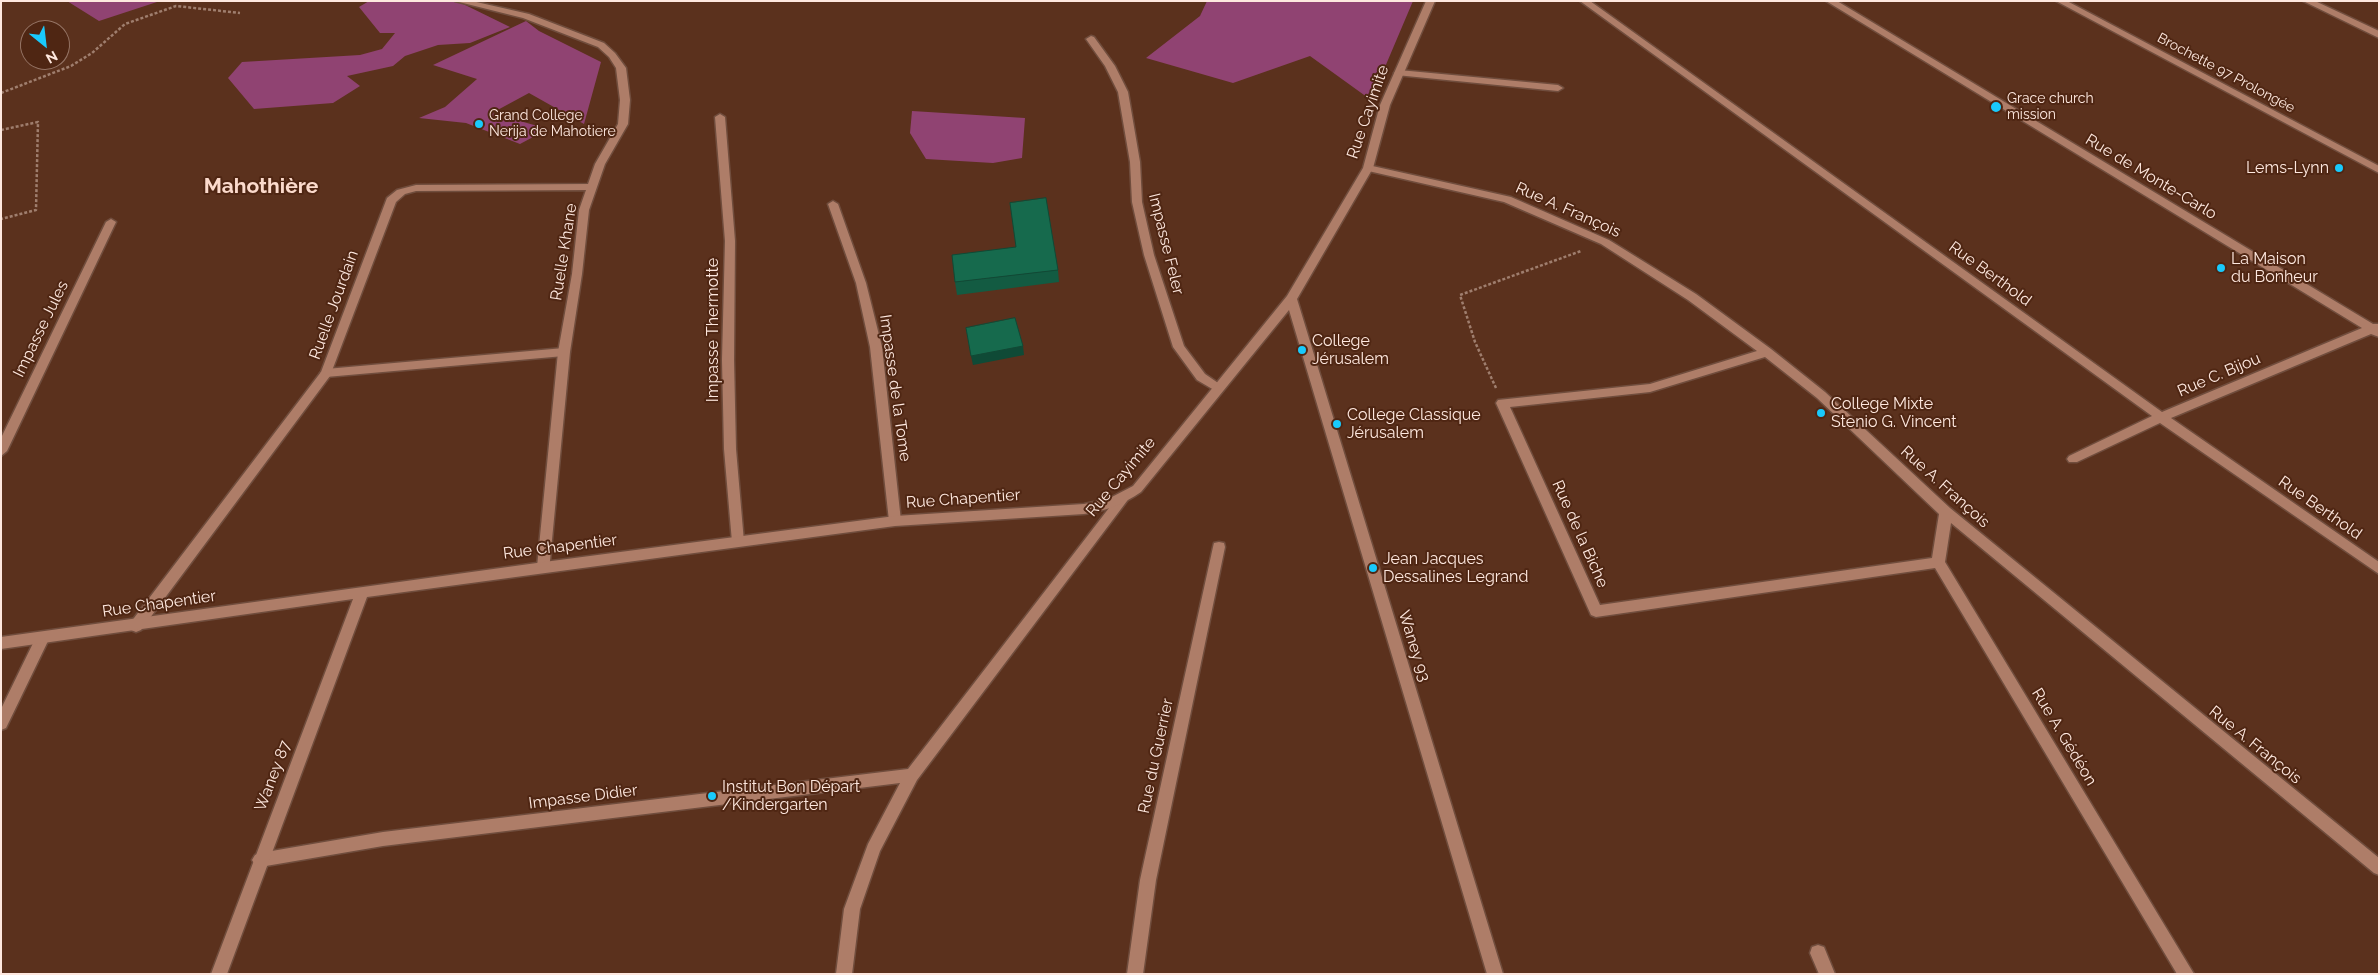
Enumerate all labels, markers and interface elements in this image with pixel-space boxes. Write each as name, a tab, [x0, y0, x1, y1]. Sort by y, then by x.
north arrow	[20, 20, 70, 70]
street label: Brochette 97 Prolongée	[2154, 30, 2298, 116]
text: N	[43, 48, 60, 67]
street label: Rue Cayimite	[1343, 63, 1393, 161]
place label: Grace church mission	[2007, 91, 2094, 124]
marker: Grace church mission	[1989, 100, 2003, 114]
place label: Grand College Nerija de Mahotiere	[489, 108, 616, 140]
marker: Grand College Nerija de Mahotiere	[473, 118, 485, 130]
street label: Rue de Monte-Carlo	[2082, 130, 2220, 224]
place label: Lems-Lynn	[2246, 158, 2329, 178]
marker: Lems-Lynn	[2333, 162, 2345, 174]
district label: Mahothière	[204, 174, 318, 200]
street label: Rue A. François	[1512, 178, 1624, 242]
street label: Impasse Feler	[1144, 191, 1188, 297]
street label: Ruelle Khane	[547, 202, 581, 302]
street label: Rue Berthold	[1945, 238, 2035, 310]
street label: Ruelle Jourdain	[305, 248, 363, 362]
place label: La Maison du Bonheur	[2231, 249, 2318, 287]
street label: Impasse Thermotte	[703, 258, 723, 402]
marker: La Maison du Bonheur	[2215, 262, 2227, 274]
street label: Impasse Jules	[9, 278, 73, 380]
street label: Impasse de la Tome	[875, 313, 915, 463]
place label: College Jérusalem	[1312, 331, 1389, 369]
marker: College Jérusalem	[1296, 344, 1308, 356]
street label: Rue C. Bijou	[2175, 349, 2263, 401]
place label: College Mixte Stenio G. Vincent	[1831, 394, 1957, 432]
place label: College Classique Jérusalem	[1347, 405, 1481, 443]
marker: College Mixte Stenio G. Vincent	[1815, 407, 1827, 419]
marker: College Classique Jérusalem	[1331, 418, 1343, 430]
street label: Rue Cayimite	[1082, 433, 1160, 521]
street label: Rue A. François	[1897, 442, 1993, 532]
street label: Rue Berthold	[2275, 472, 2365, 544]
street label: Rue de la Biche	[1548, 477, 1612, 591]
street label: Rue Chapentier	[905, 485, 1021, 513]
street label: Rue Chapentier	[502, 530, 618, 564]
place label: Jean Jacques Dessalines Legrand	[1383, 549, 1528, 587]
marker: Jean Jacques Dessalines Legrand	[1367, 562, 1379, 574]
street label: Rue Chapentier	[101, 587, 217, 621]
street label: Waney 93	[1394, 608, 1434, 684]
street label: Rue A. Gédéon	[2027, 685, 2101, 789]
street label: Rue du Guerrier	[1134, 697, 1178, 815]
street label: Rue A. François	[2205, 702, 2305, 788]
street label: Waney 87	[251, 738, 295, 814]
place label: Institut Bon Départ /Kindergarten	[722, 777, 860, 815]
street label: Impasse Didier	[527, 781, 639, 813]
marker: Institut Bon Départ /Kindergarten	[706, 790, 718, 802]

